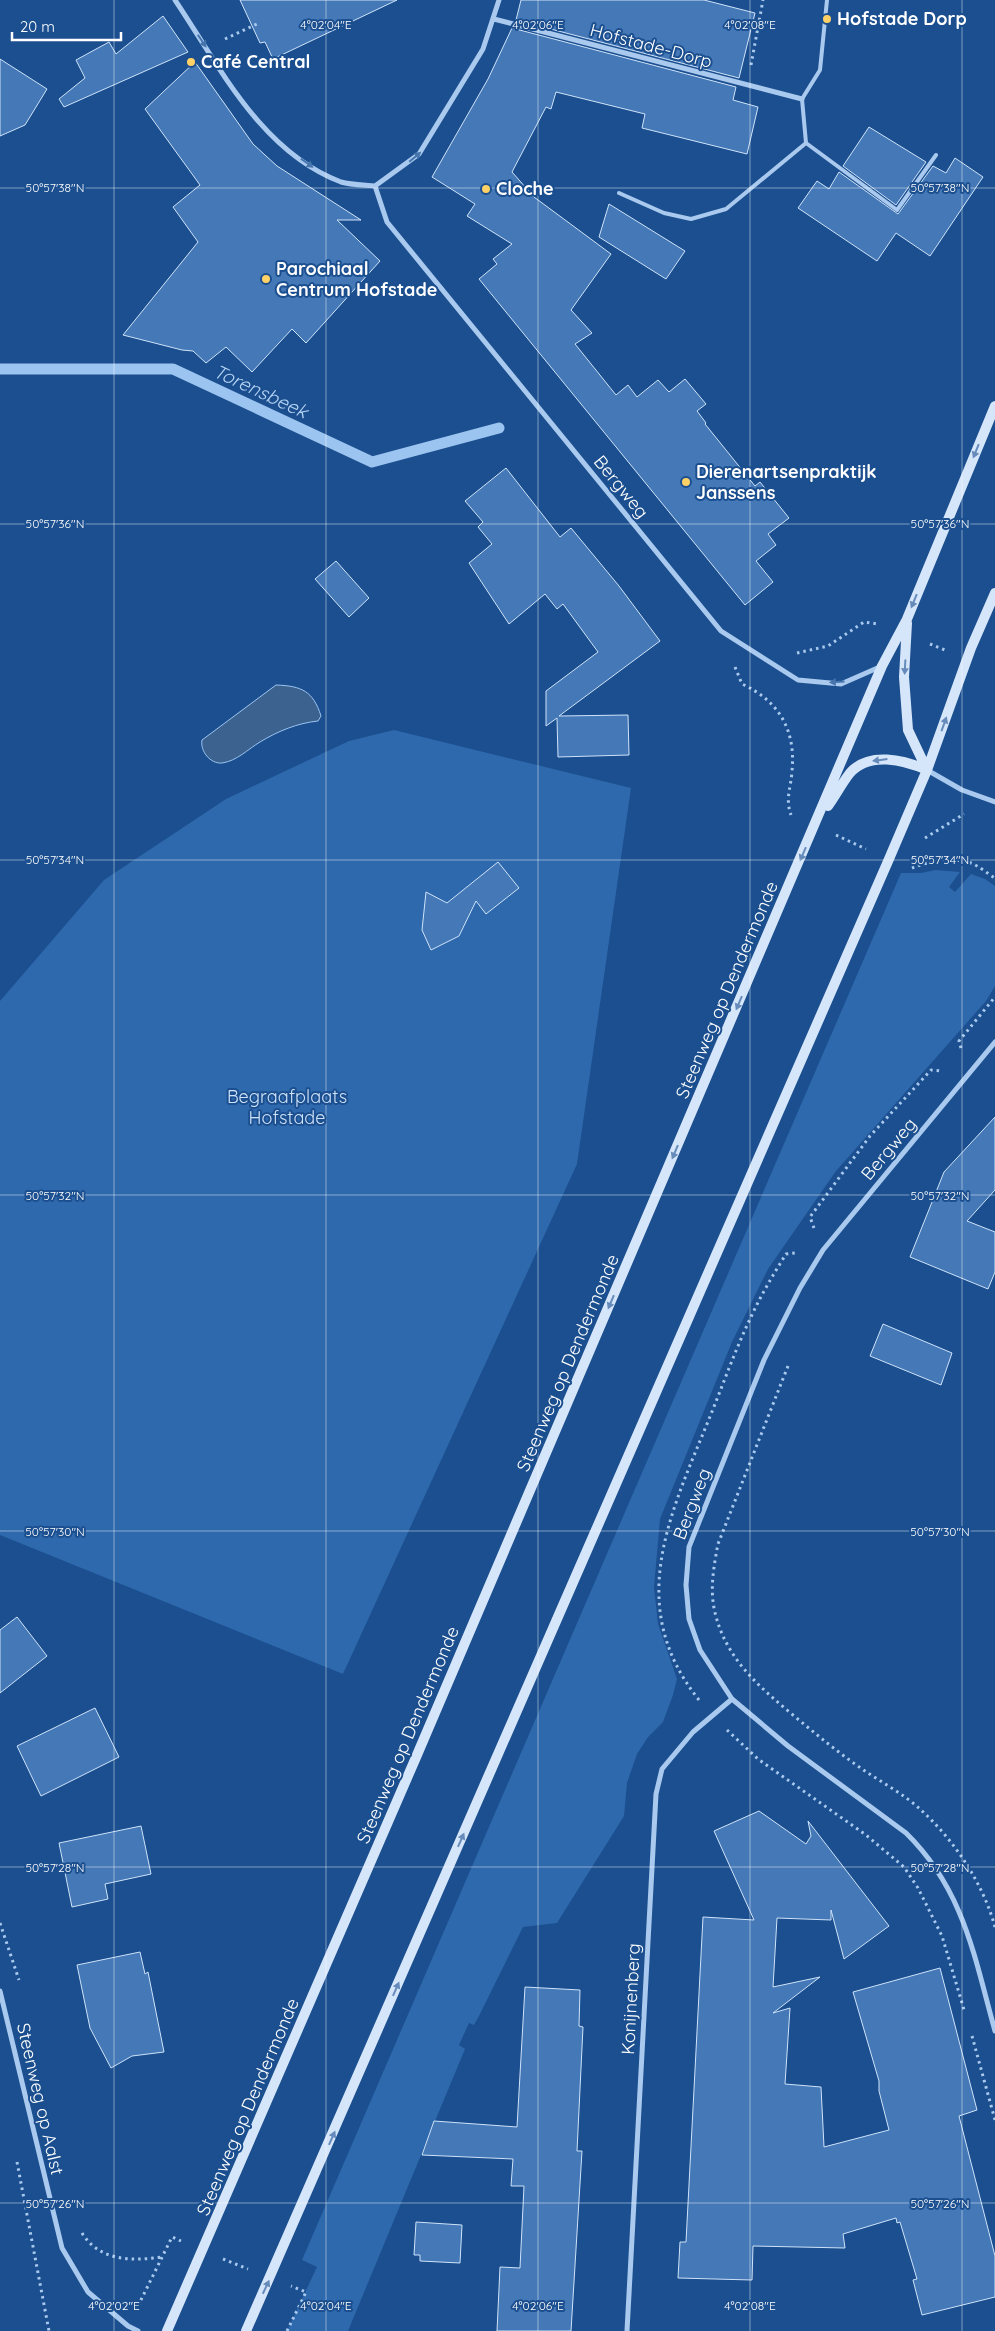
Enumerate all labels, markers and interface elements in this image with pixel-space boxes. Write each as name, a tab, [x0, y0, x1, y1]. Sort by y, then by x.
place label: Hofstade Dorp	[837, 7, 967, 30]
scale bar	[12, 10, 121, 42]
marker: Hofstade Dorp	[821, 13, 833, 25]
text: 20 m	[20, 17, 55, 36]
text: 4°02'04"E	[300, 17, 352, 32]
text: 4°02'06"E	[512, 17, 564, 32]
text: 4°02'08"E	[724, 17, 776, 32]
street label: Hofstade-Dorp	[587, 18, 715, 73]
one-way arrow	[197, 34, 207, 47]
place label: Café Central	[201, 50, 310, 73]
marker: Café Central	[185, 56, 197, 68]
one-way arrow	[408, 151, 421, 162]
one-way arrow	[300, 158, 314, 168]
place label: Cloche	[496, 177, 554, 200]
text: 50°57'38"N	[26, 180, 84, 195]
text: 50°57'38"N	[911, 180, 969, 195]
marker: Cloche	[480, 183, 492, 195]
place label: Parochiaal Centrum Hofstade	[276, 257, 437, 301]
marker: Parochiaal Centrum Hofstade	[260, 273, 272, 285]
water label: Torensbeek	[210, 359, 314, 424]
one-way arrow	[972, 444, 980, 458]
street label: Bergweg	[589, 450, 654, 523]
place label: Dierenartsenpraktijk Janssens	[696, 460, 877, 504]
marker: Dierenartsenpraktijk Janssens	[680, 476, 692, 488]
text: 50°57'36"N	[26, 516, 84, 531]
text: 50°57'36"N	[911, 516, 969, 531]
one-way arrow	[910, 594, 918, 608]
one-way arrow	[900, 659, 908, 675]
one-way arrow	[828, 679, 844, 687]
one-way arrow	[940, 716, 948, 731]
one-way arrow	[872, 756, 888, 764]
one-way arrow	[799, 847, 807, 861]
text: 50°57'34"N	[26, 852, 84, 867]
text: 50°57'34"N	[911, 852, 969, 867]
street label: Steenweg op Dendermonde	[670, 878, 783, 1102]
one-way arrow	[735, 996, 743, 1010]
park label: Begraafplaats Hofstade	[227, 1085, 347, 1129]
street label: Bergweg	[856, 1113, 921, 1185]
one-way arrow	[671, 1145, 679, 1159]
text: 50°57'32"N	[26, 1188, 84, 1203]
text: 50°57'32"N	[911, 1188, 969, 1203]
street label: Steenweg op Dendermonde	[511, 1251, 624, 1475]
one-way arrow	[607, 1295, 615, 1309]
street label: Bergweg	[667, 1465, 716, 1543]
text: 50°57'30"N	[25, 1524, 85, 1539]
text: 50°57'30"N	[910, 1524, 970, 1539]
street label: Steenweg op Dendermonde	[351, 1623, 464, 1847]
one-way arrow	[458, 1833, 466, 1847]
text: 50°57'28"N	[25, 1860, 85, 1875]
text: 50°57'28"N	[910, 1860, 970, 1875]
street label: Konijnenberg	[616, 1943, 645, 2055]
one-way arrow	[393, 1982, 401, 1996]
street label: Steenweg op Dendermonde	[191, 1995, 304, 2219]
street label: Steenweg op Aalst	[12, 2021, 69, 2177]
one-way arrow	[328, 2131, 336, 2145]
text: 50°57'26"N	[25, 2196, 85, 2211]
text: 50°57'26"N	[910, 2196, 970, 2211]
one-way arrow	[262, 2280, 270, 2294]
text: 4°02'02"E	[88, 2298, 140, 2313]
text: 4°02'04"E	[300, 2298, 352, 2313]
text: 4°02'06"E	[512, 2298, 564, 2313]
text: 4°02'08"E	[724, 2298, 776, 2313]

